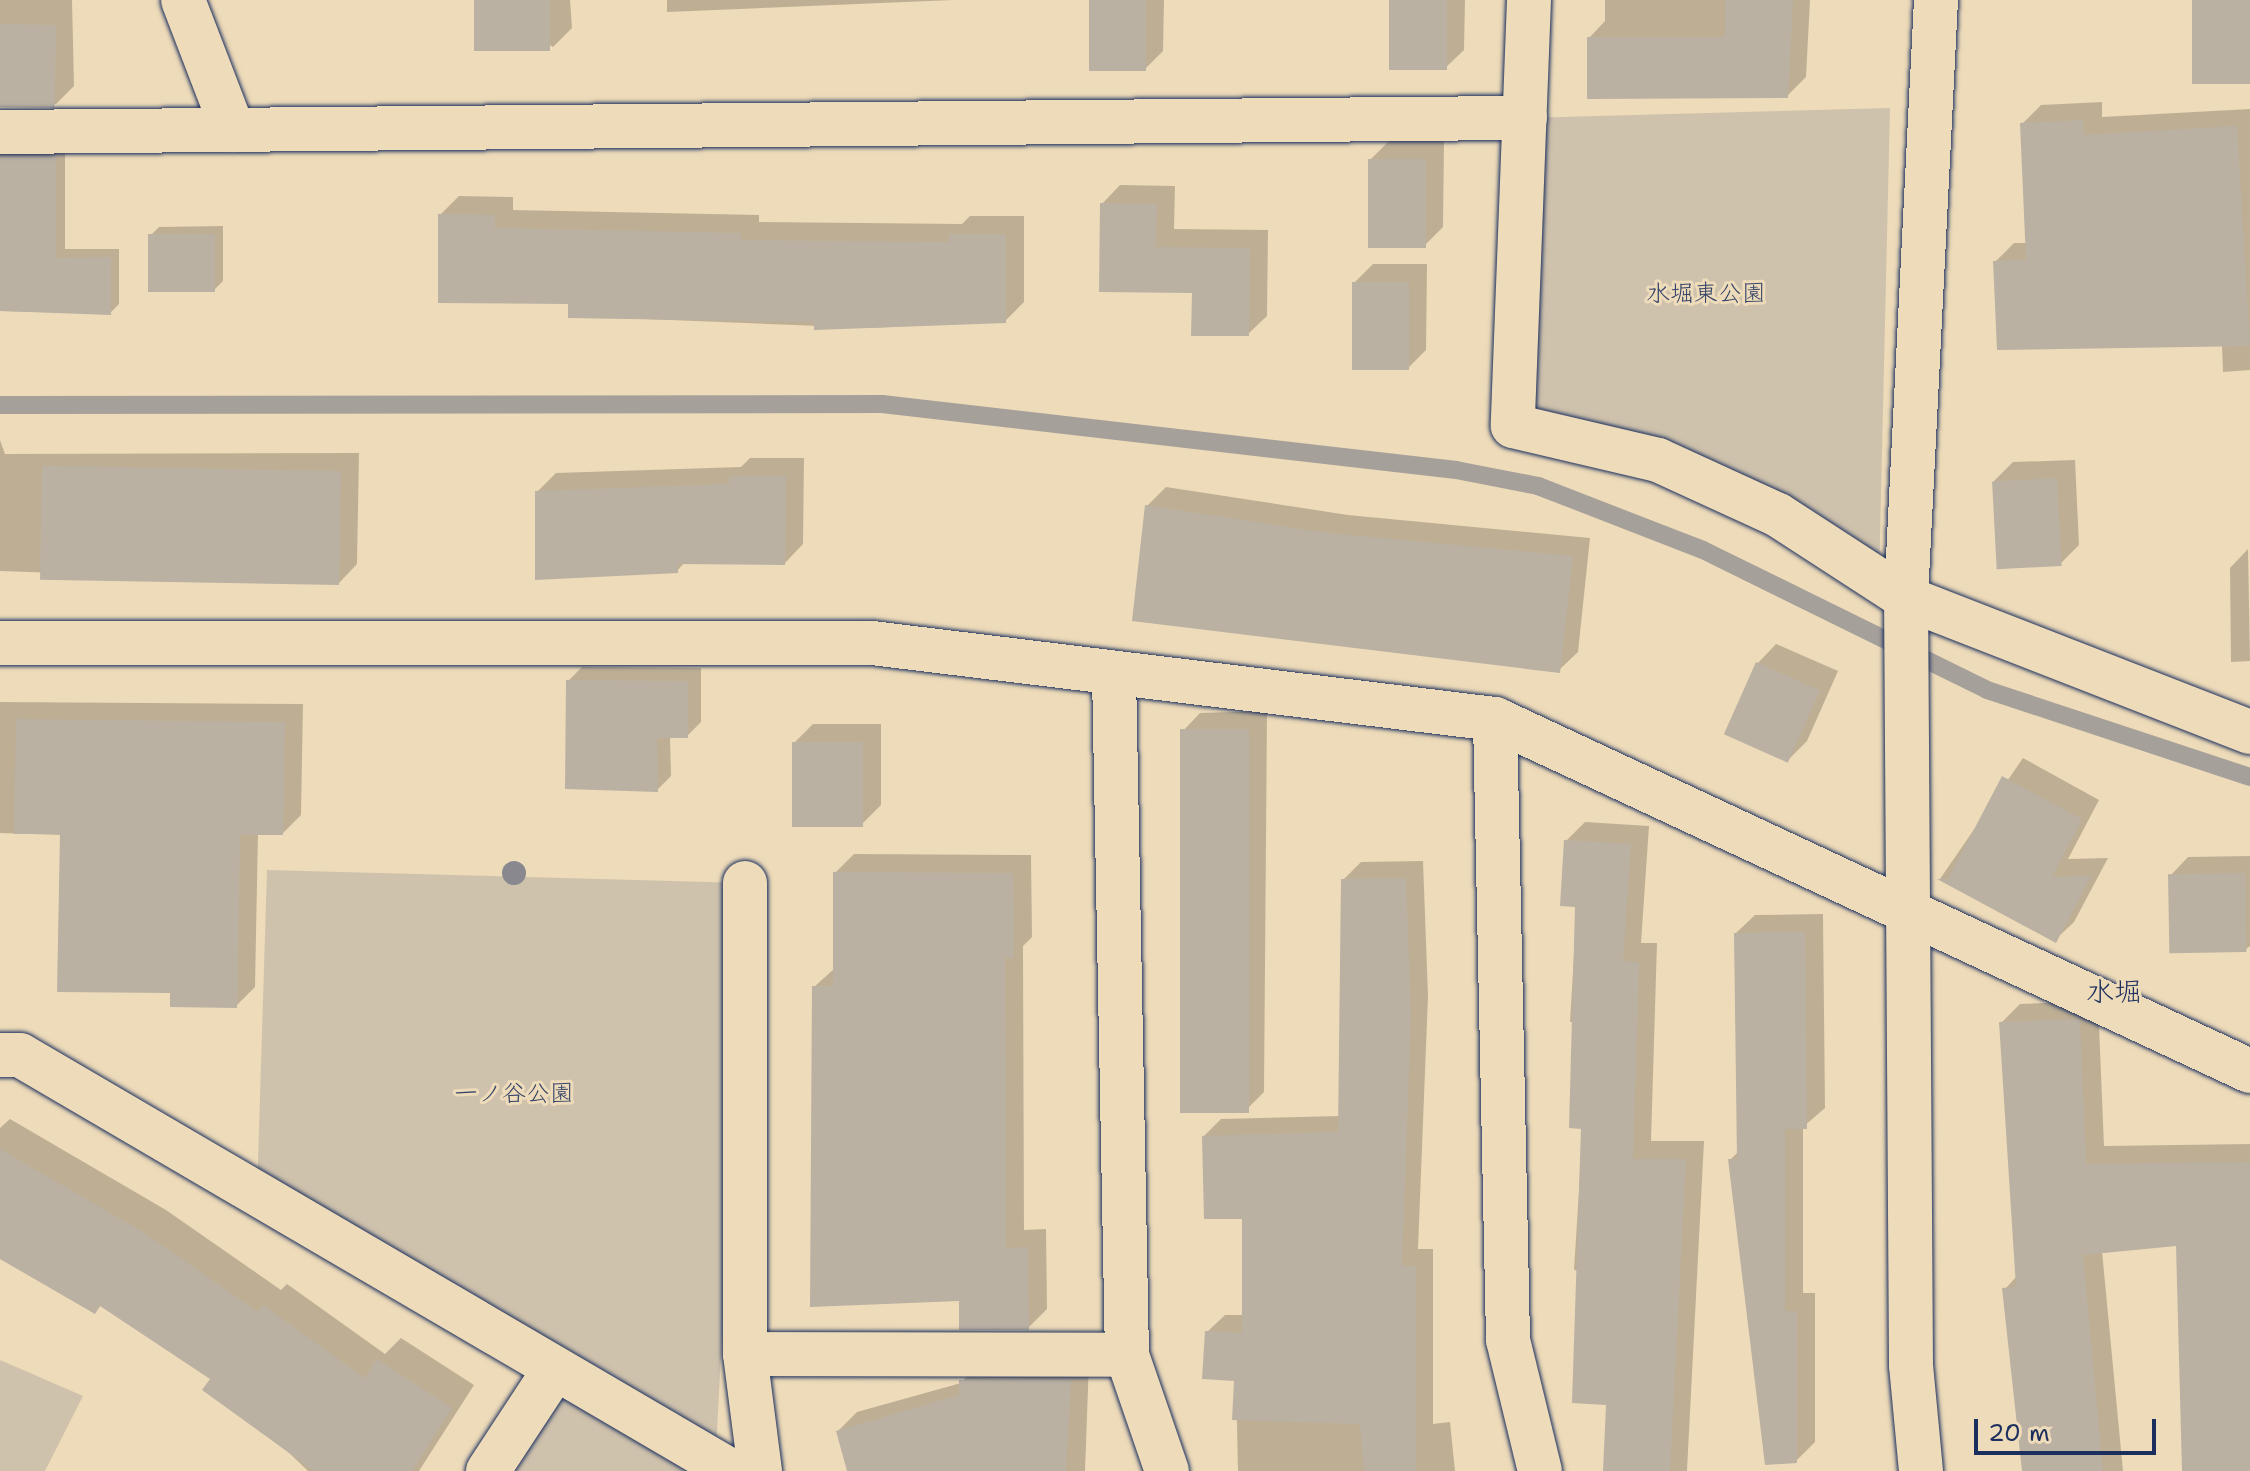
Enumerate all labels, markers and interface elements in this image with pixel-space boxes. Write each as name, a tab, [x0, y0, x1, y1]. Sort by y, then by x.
park label: 水堀東公園	[1646, 280, 1766, 308]
district label: 水堀	[2086, 974, 2142, 1008]
park label: 一ノ谷公園	[454, 1080, 574, 1108]
scale bar	[1978, 1403, 2160, 1453]
text: 20 m	[1988, 1417, 2050, 1449]

